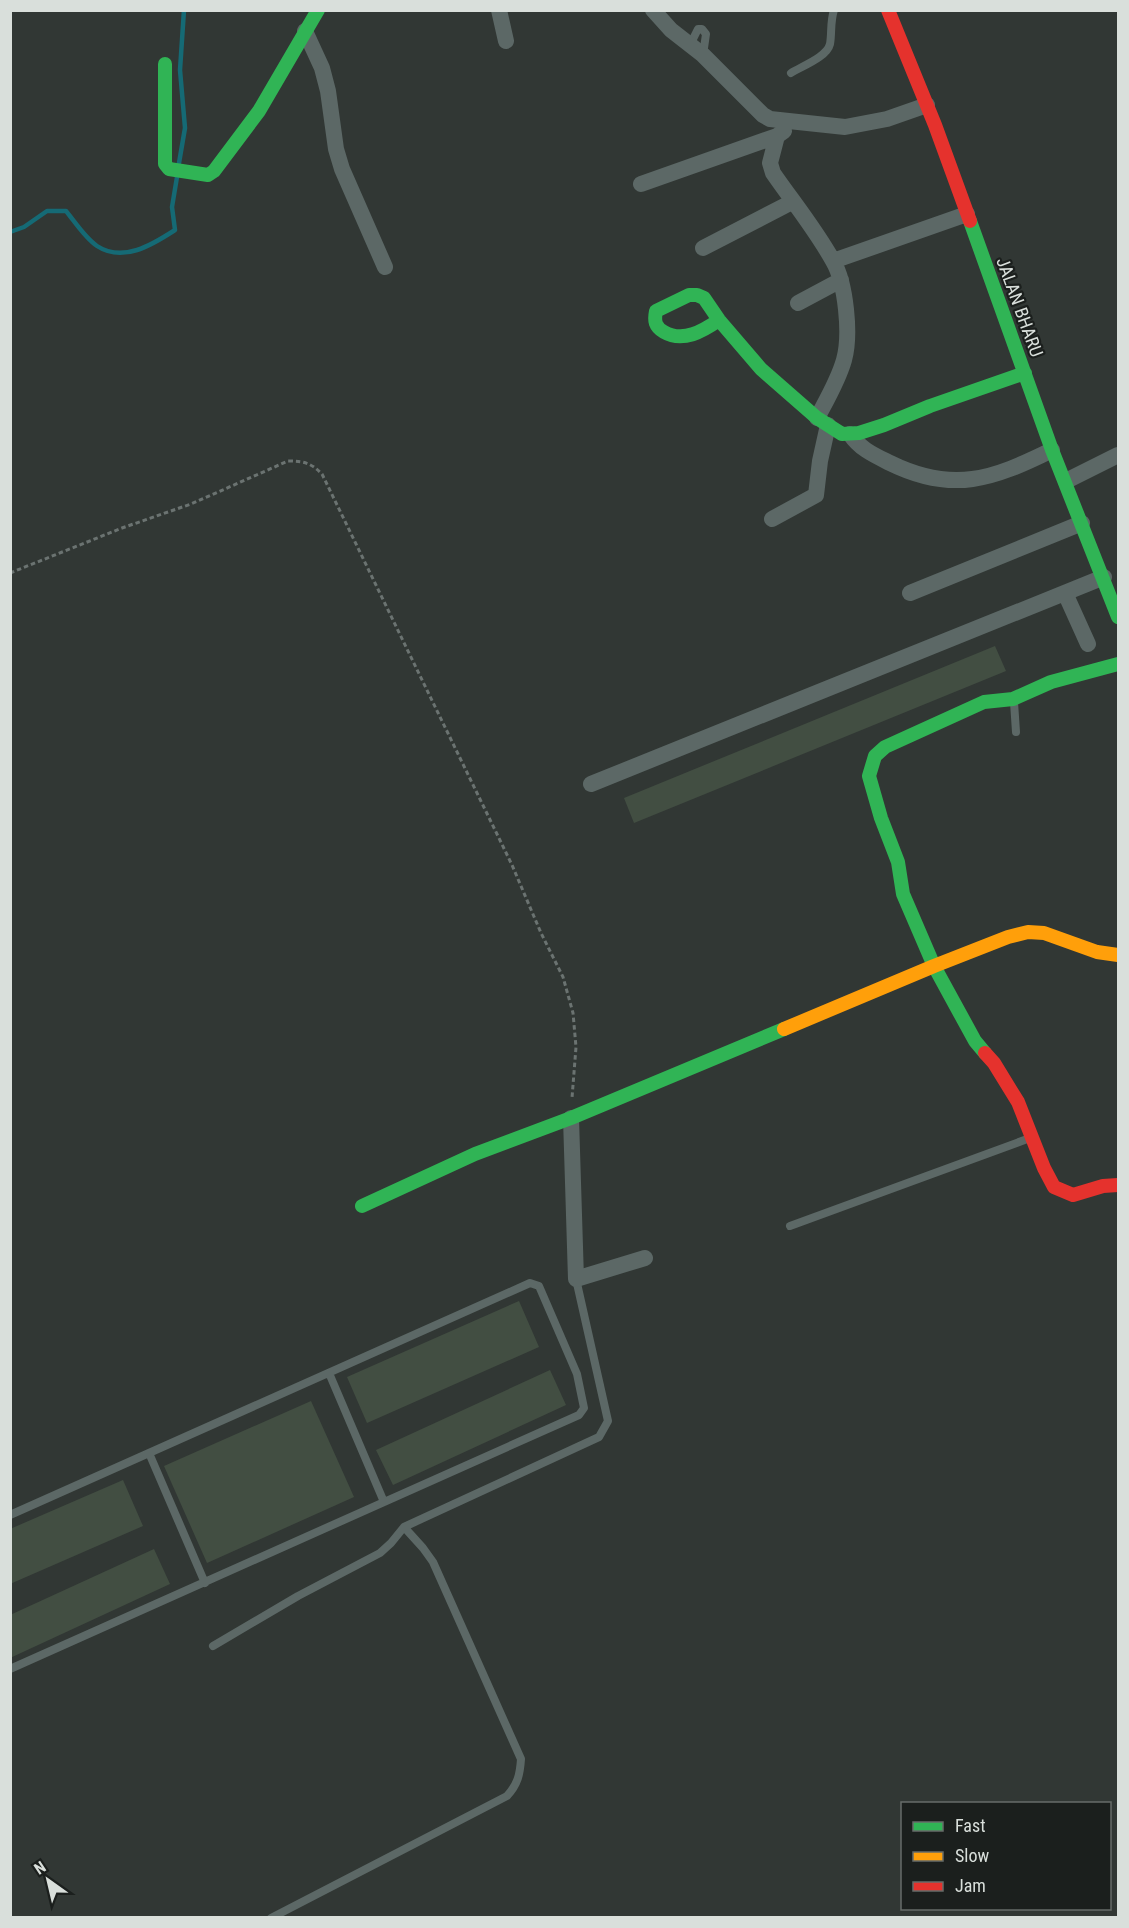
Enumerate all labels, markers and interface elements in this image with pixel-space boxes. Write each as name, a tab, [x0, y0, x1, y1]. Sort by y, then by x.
street label: JALAN BHARU	[992, 254, 1048, 360]
legend	[901, 1802, 1111, 1910]
text: Fast	[955, 1815, 986, 1836]
text: Slow	[955, 1845, 990, 1866]
north arrow	[18, 1850, 78, 1910]
text: N	[31, 1857, 49, 1879]
text: Jam	[955, 1875, 986, 1896]

